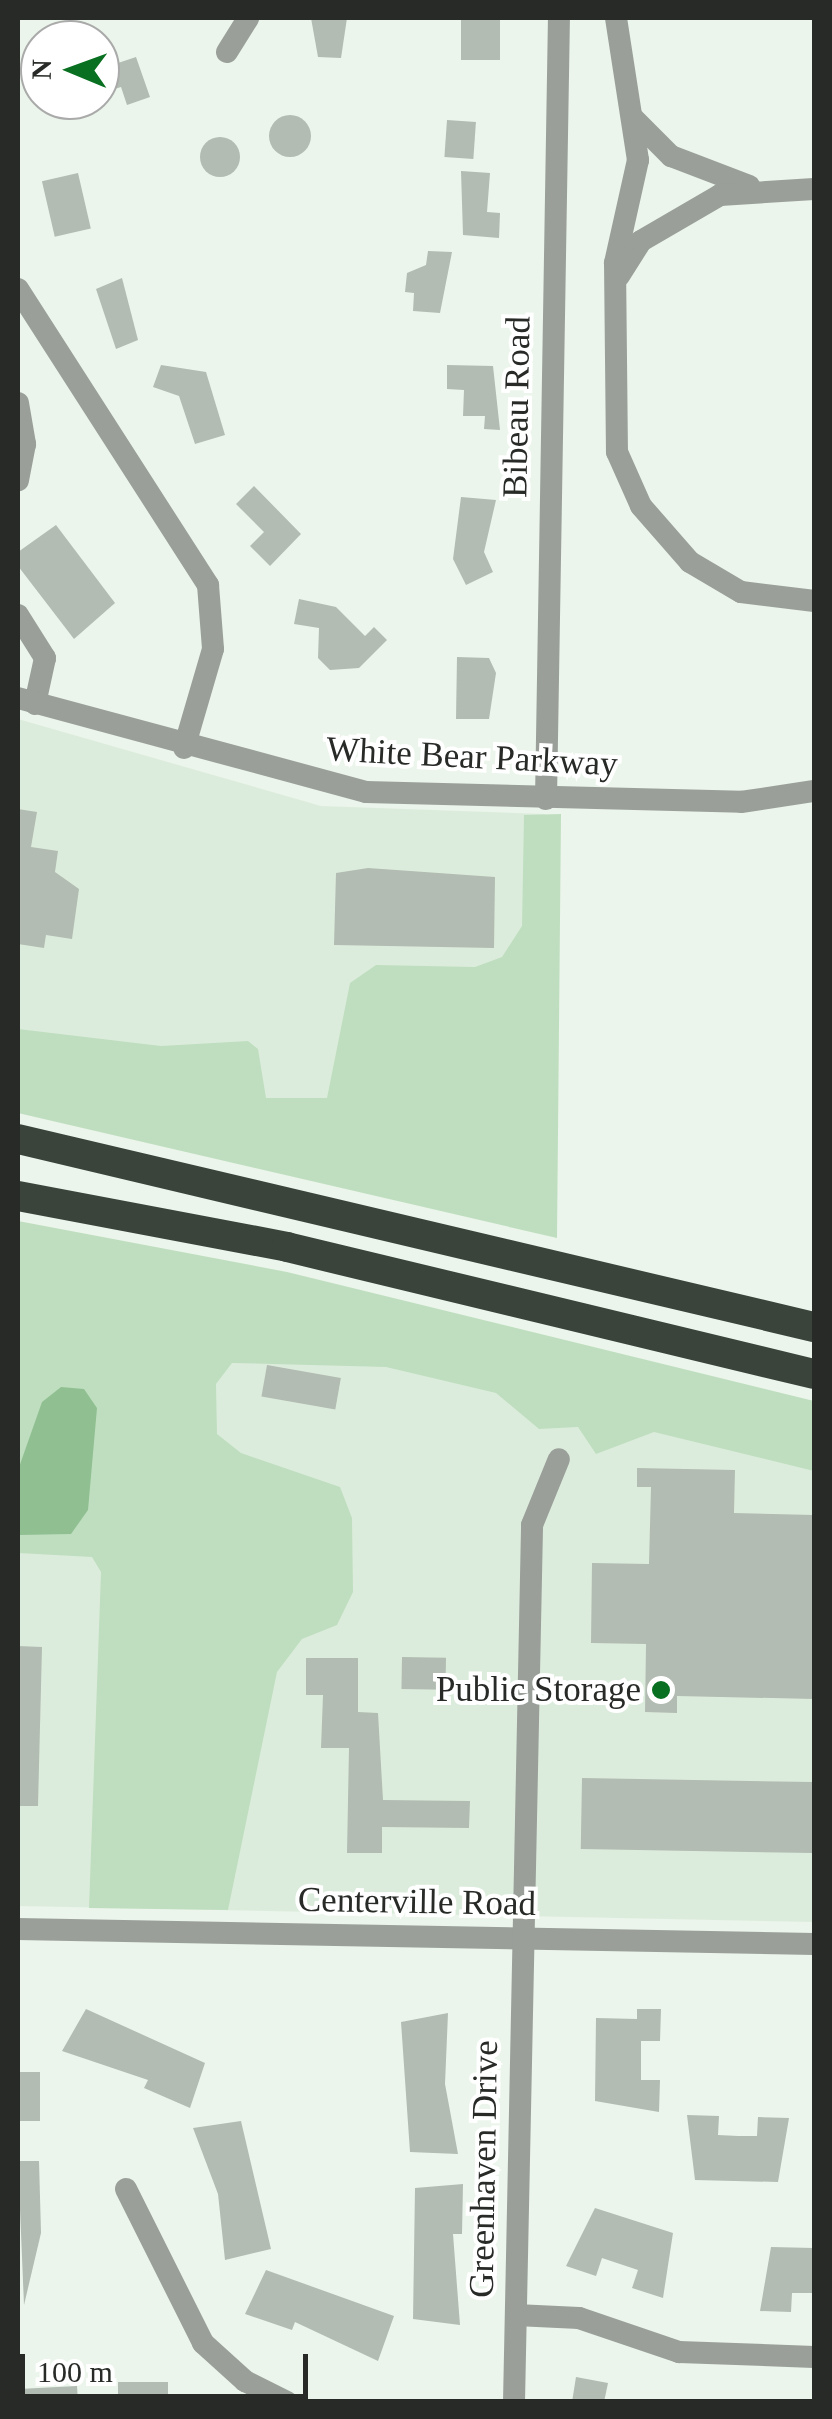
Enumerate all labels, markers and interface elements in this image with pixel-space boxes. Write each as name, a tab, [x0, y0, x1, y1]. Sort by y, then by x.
north arrow	[20, 20, 120, 120]
text: N	[26, 59, 57, 80]
street label: Bibeau Road	[494, 316, 540, 498]
street label: White Bear Parkway	[325, 728, 619, 786]
place label: Public Storage	[436, 1669, 641, 1711]
marker: Public Storage	[650, 1679, 672, 1701]
street label: Centerville Road	[298, 1879, 536, 1925]
street label: Greenhaven Drive	[461, 2040, 507, 2298]
scale bar	[25, 2334, 312, 2396]
text: 100 m	[37, 2355, 113, 2388]

